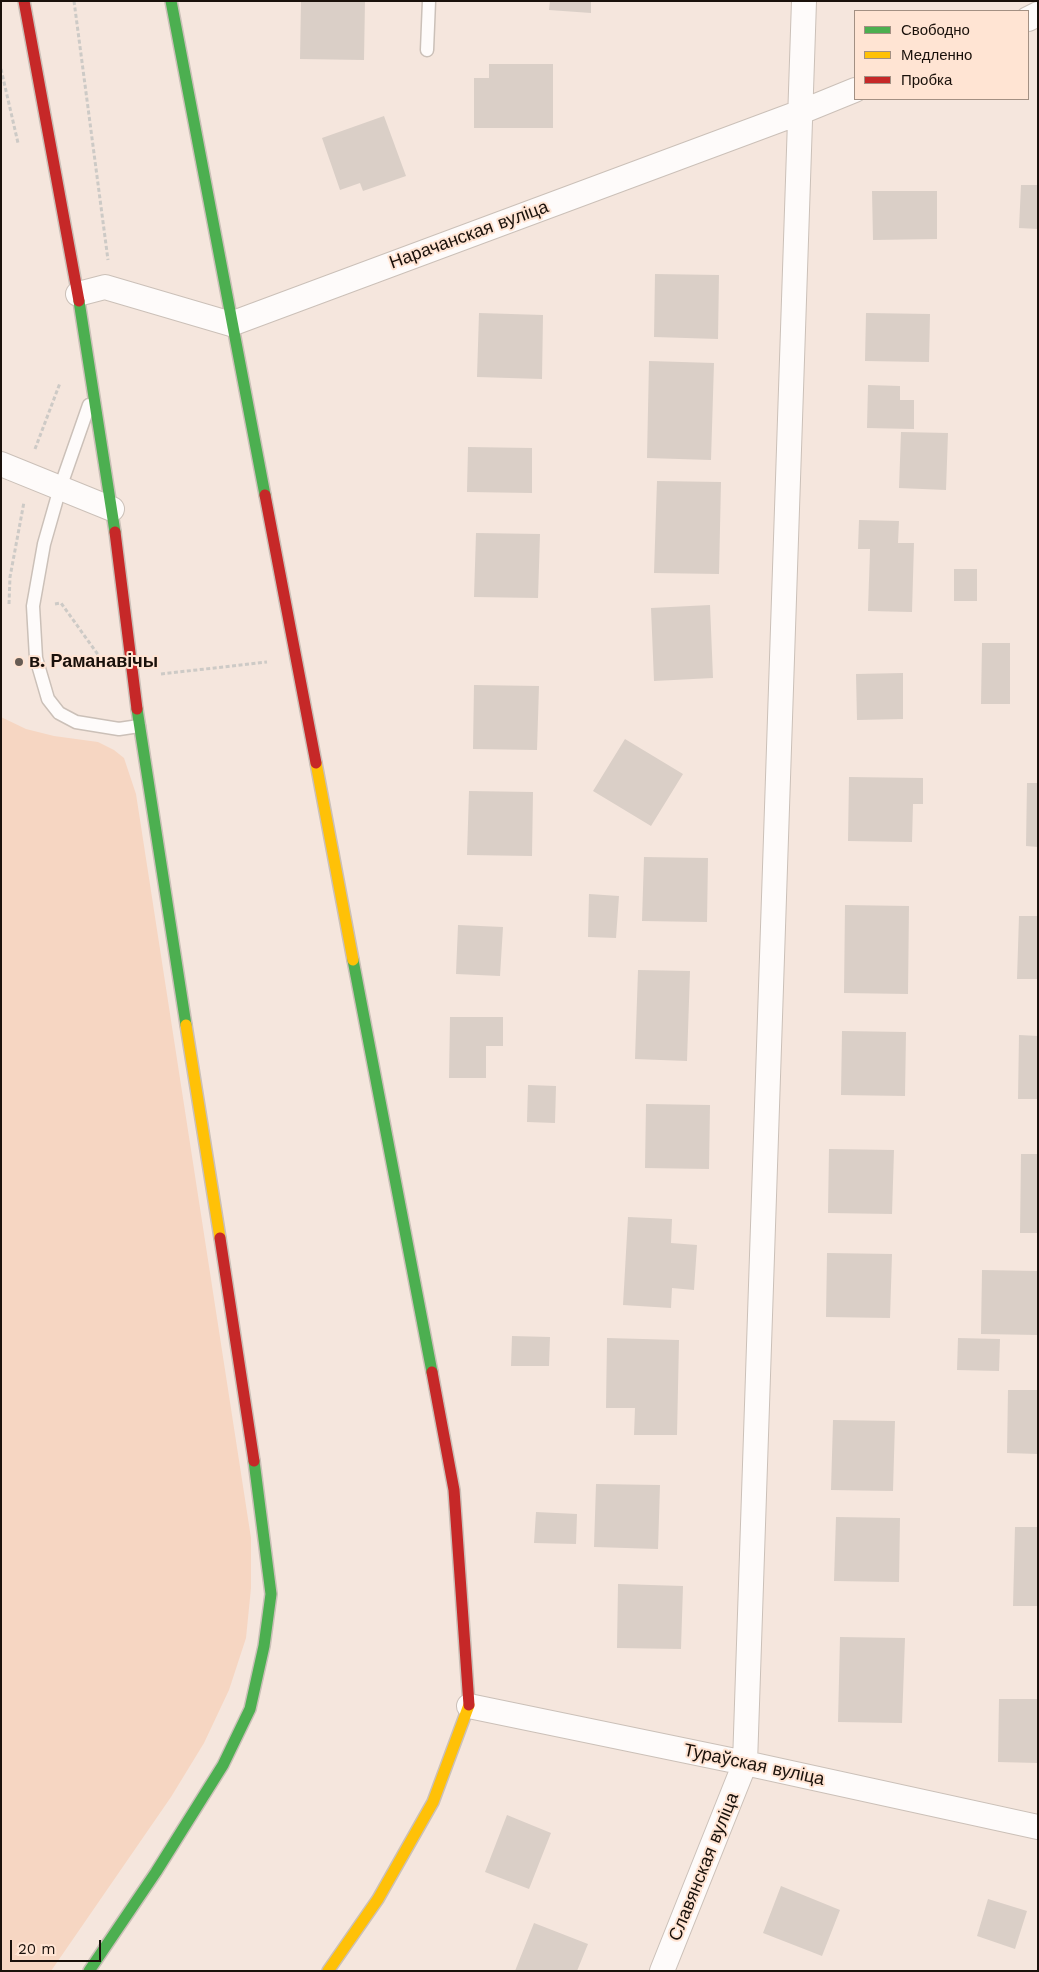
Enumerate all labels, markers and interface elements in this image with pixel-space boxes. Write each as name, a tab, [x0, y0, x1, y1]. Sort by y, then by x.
legend	[854, 10, 1029, 100]
text: Свободно	[901, 21, 970, 39]
text: Медленно	[901, 46, 972, 64]
text: Пробка	[901, 71, 952, 89]
street label: Нарачанская вуліца	[387, 196, 551, 274]
place label: в. Раманавічы	[29, 651, 158, 673]
marker: в. Раманавічы	[13, 656, 25, 668]
street label: Тураўская вуліца	[682, 1740, 826, 1790]
street label: Славянская вуліца	[664, 1790, 744, 1944]
scale bar	[12, 1930, 104, 1962]
text: 20 m	[18, 1940, 56, 1958]

